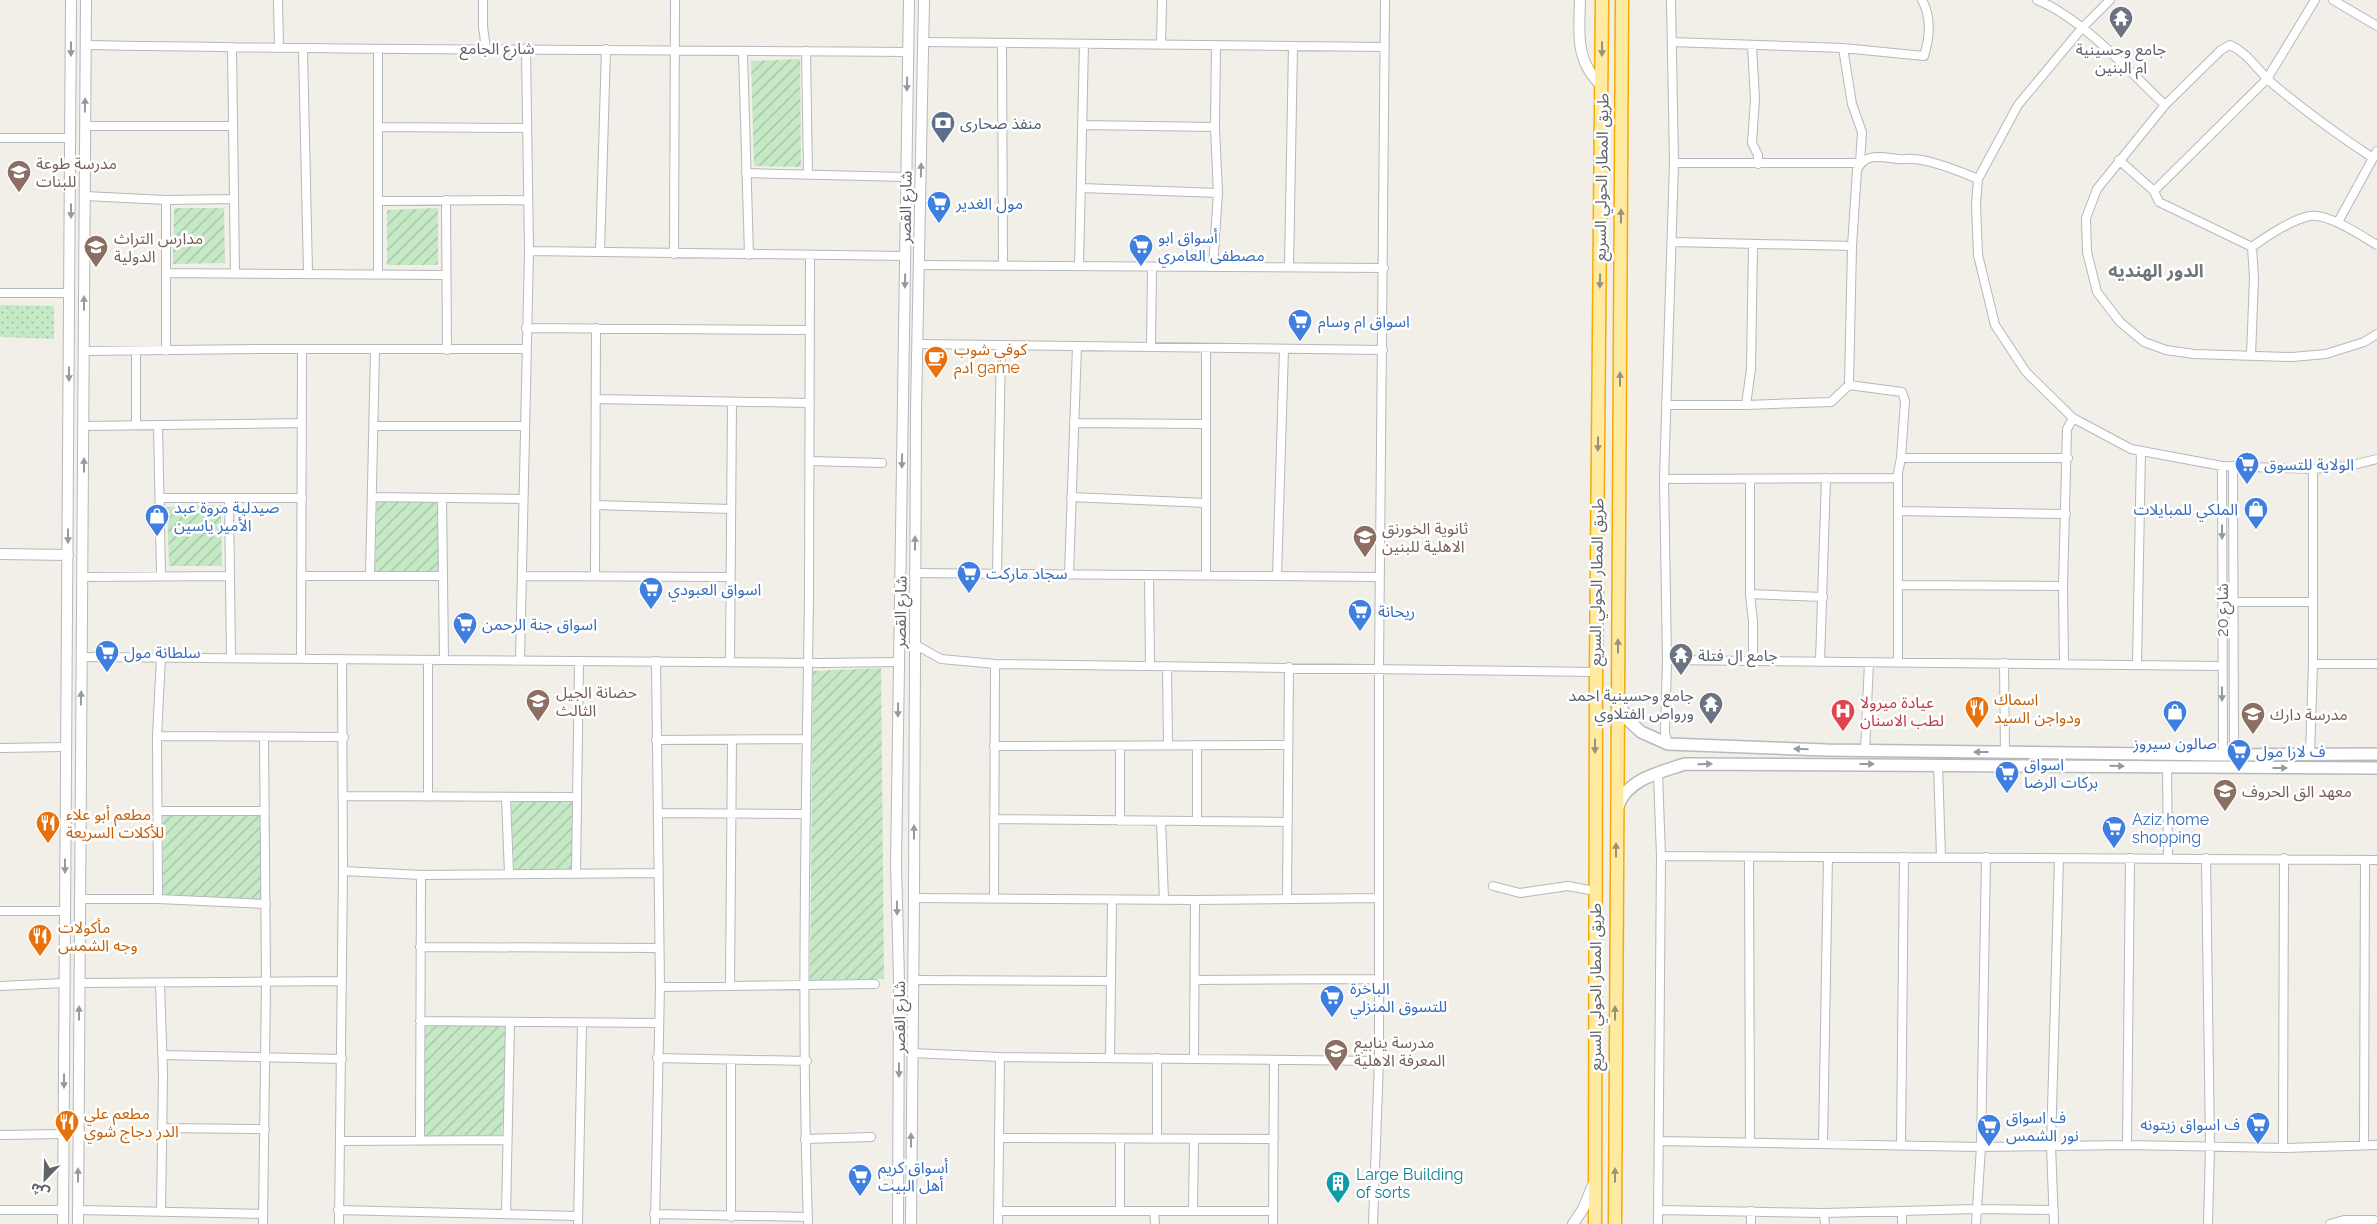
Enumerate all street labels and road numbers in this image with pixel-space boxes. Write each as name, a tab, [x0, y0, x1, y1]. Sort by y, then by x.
street label: شارع الجامع	[460, 39, 534, 61]
street label: طريق المطار الحولي السريع	[1591, 93, 1615, 261]
street label: شارع القصر	[895, 171, 919, 245]
street label: طريق المطار الحولي السريع	[1586, 498, 1610, 666]
street label: شارع القصر	[890, 576, 914, 650]
street label: شارع 20	[2213, 583, 2235, 637]
street label: طريق المطار الحولي السريع	[1586, 903, 1608, 1071]
street label: شارع القصر	[890, 981, 912, 1054]

